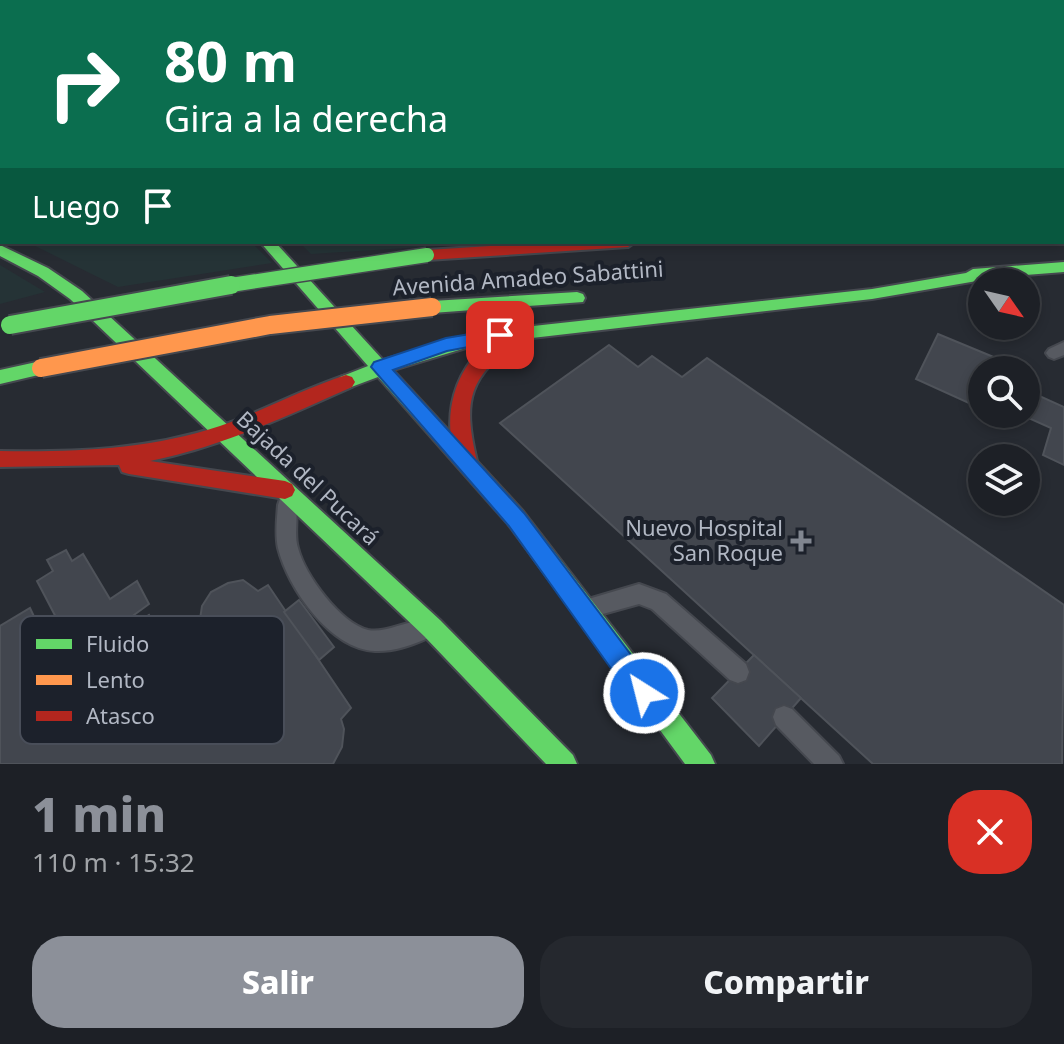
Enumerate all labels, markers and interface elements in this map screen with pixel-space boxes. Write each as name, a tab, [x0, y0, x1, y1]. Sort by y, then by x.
text: 80 m	[164, 22, 297, 98]
icon: right	[32, 32, 136, 136]
text: Gira a la derecha	[164, 94, 448, 143]
icon: arrive	[136, 184, 180, 228]
text: Luego	[32, 186, 120, 227]
street label: Avenida Amadeo Sabattini	[391, 253, 664, 301]
north arrow	[968, 268, 1040, 340]
map controls	[968, 268, 1040, 516]
pin	[466, 301, 534, 369]
icon: arrive	[478, 313, 522, 357]
button: search	[968, 356, 1040, 428]
street label: Bajada del Pucará	[231, 403, 386, 551]
button: layers	[968, 444, 1040, 516]
place label: Nuevo Hospital San Roque	[625, 512, 783, 567]
marker: Nuevo Hospital San Roque	[790, 530, 812, 552]
legend	[20, 616, 284, 744]
text: Fluido	[86, 628, 149, 658]
position arrow	[602, 651, 686, 735]
text: Lento	[86, 664, 145, 694]
text: Atasco	[86, 700, 155, 730]
text: 1 min	[32, 781, 166, 846]
button: close	[948, 790, 1032, 874]
text: 110 m · 15:32	[32, 844, 195, 880]
button: Salir	[32, 936, 524, 1028]
button: Compartir	[540, 936, 1032, 1028]

